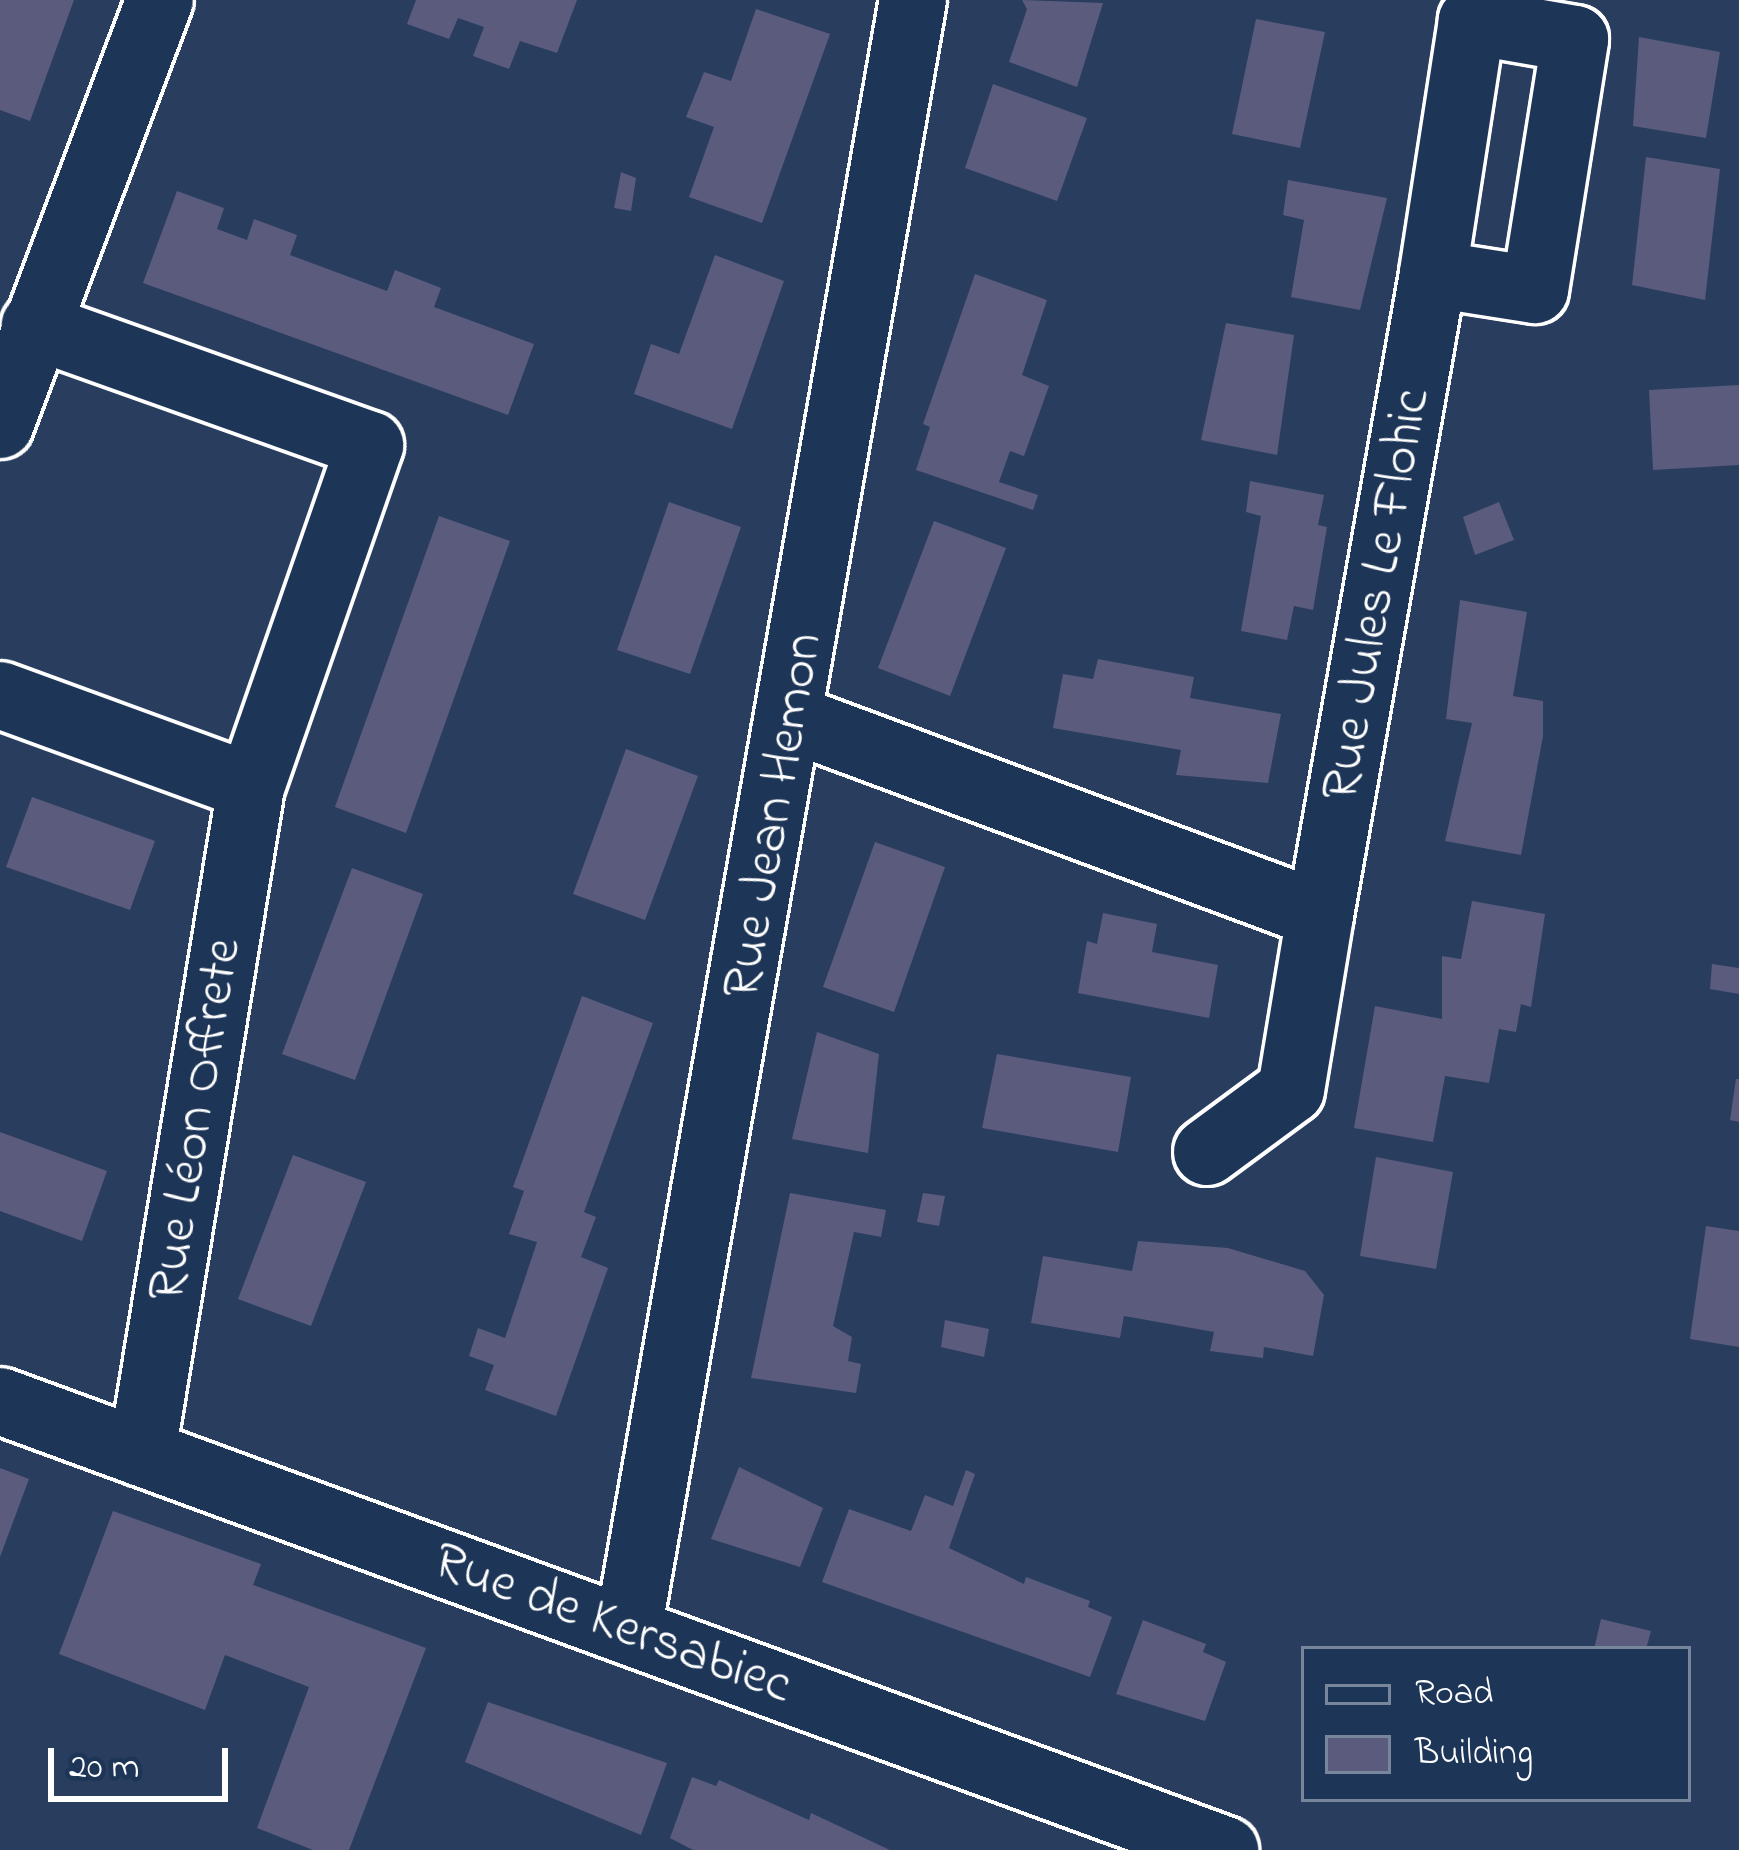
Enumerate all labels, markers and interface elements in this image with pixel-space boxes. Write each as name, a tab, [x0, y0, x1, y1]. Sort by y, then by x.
street label: Rue Jules Le Flohic	[1310, 384, 1446, 806]
street label: Rue Jean Hemon	[711, 628, 839, 1004]
street label: Rue Léon Offrete	[136, 934, 258, 1306]
street label: Rue de Kersabiec	[424, 1530, 800, 1720]
legend	[1301, 1646, 1691, 1802]
text: Road	[1415, 1668, 1493, 1721]
scale bar	[54, 1724, 234, 1798]
text: Building	[1415, 1728, 1533, 1781]
text: 20 m	[69, 1742, 139, 1795]

